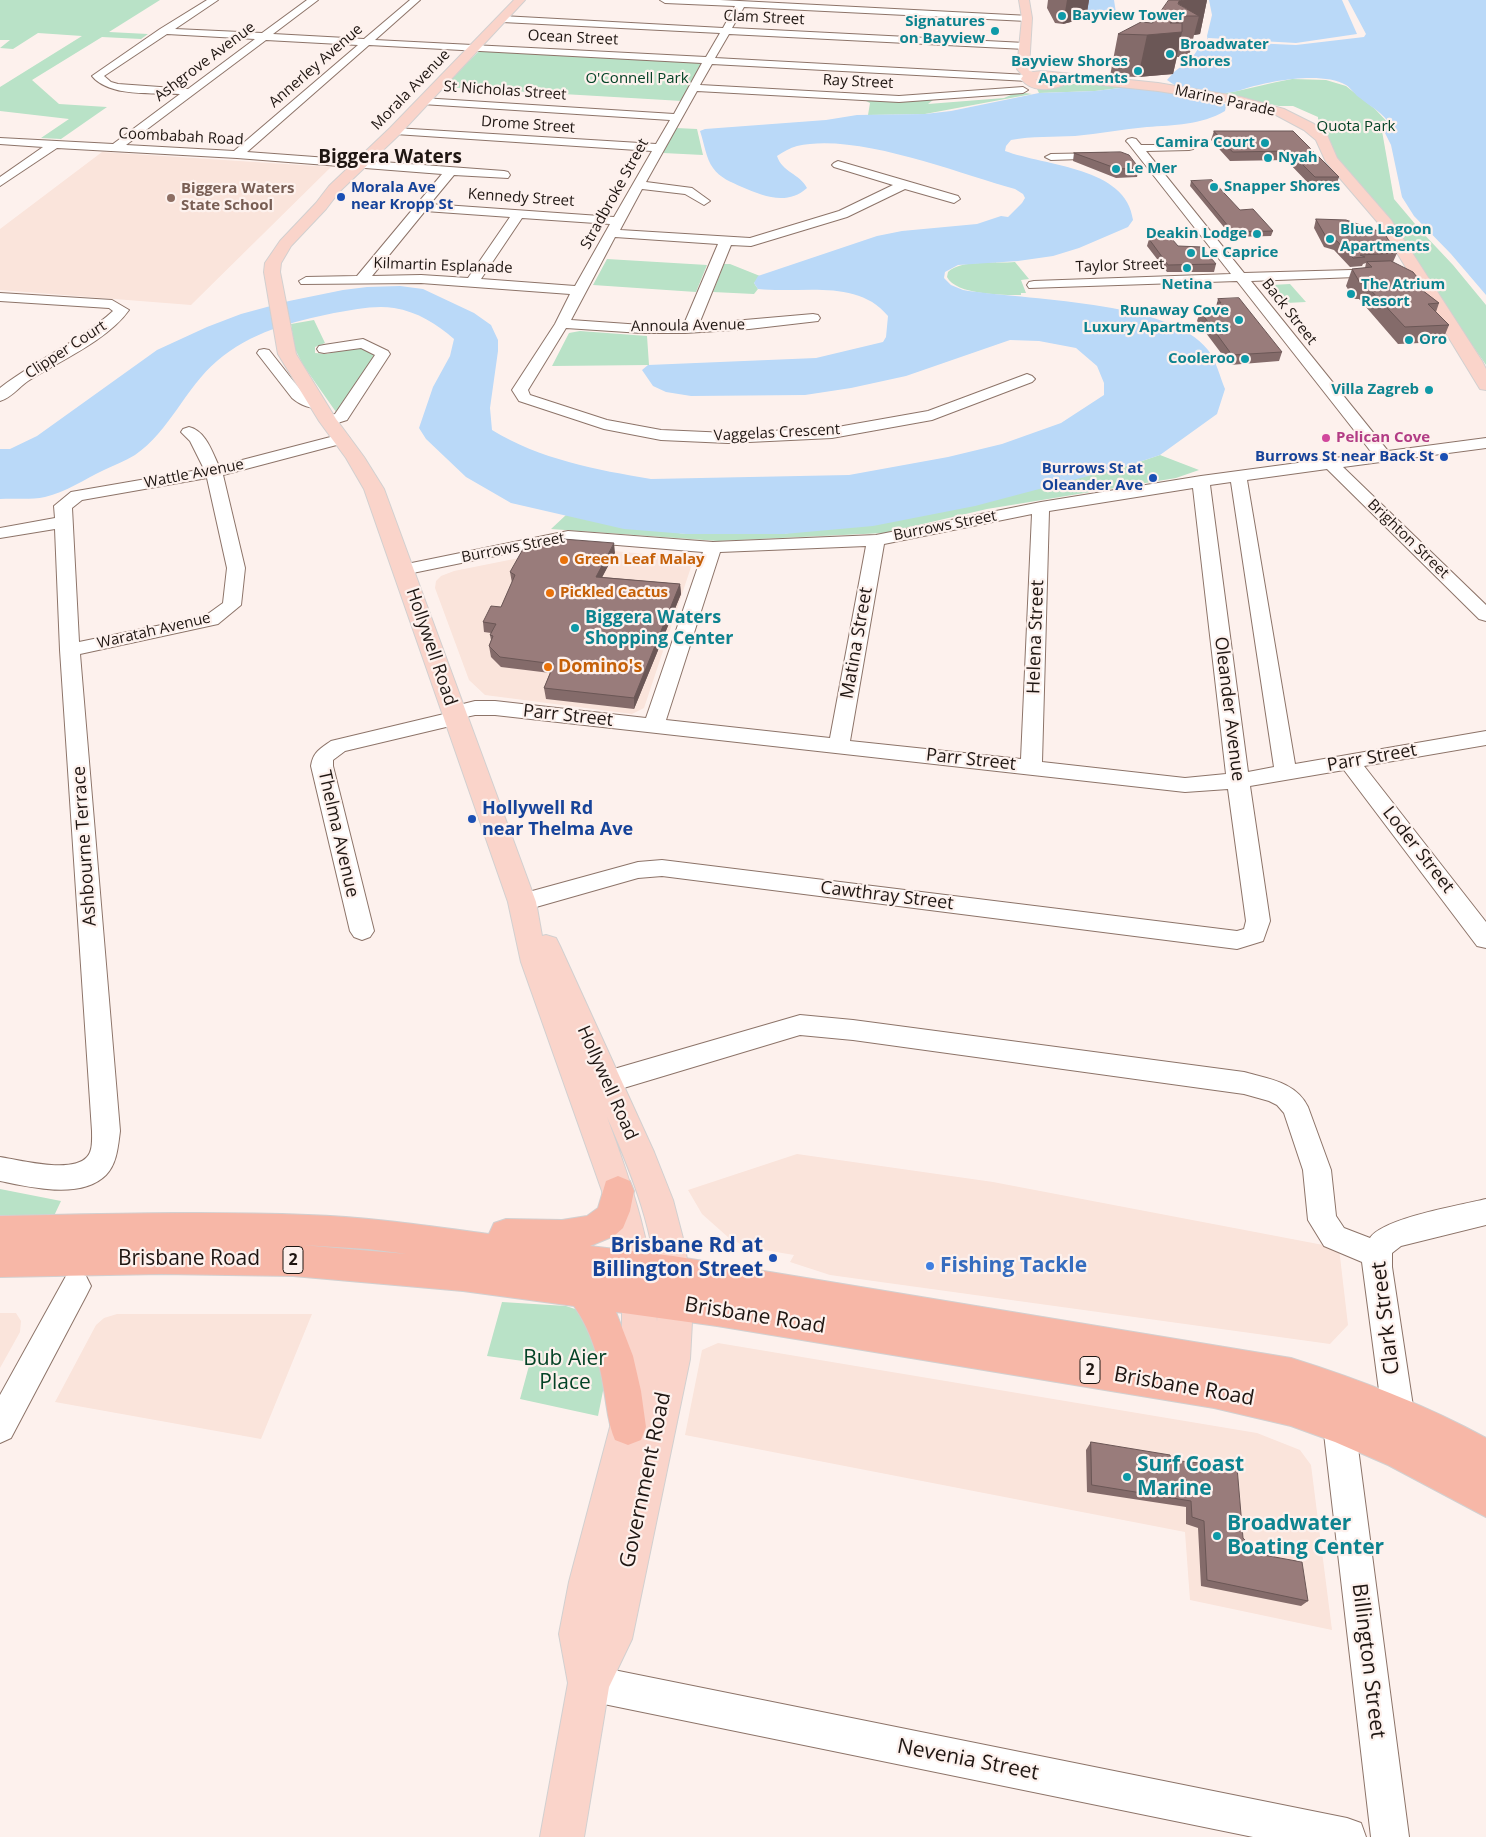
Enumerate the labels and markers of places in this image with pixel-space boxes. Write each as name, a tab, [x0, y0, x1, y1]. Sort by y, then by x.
place label: Bayview Tower	[1072, 7, 1185, 25]
marker: Bayview Tower	[1056, 10, 1068, 22]
place label: Signatures on Bayview	[899, 13, 985, 48]
marker: Signatures on Bayview	[989, 25, 1001, 37]
place label: Broadwater Shores	[1180, 36, 1269, 71]
marker: Broadwater Shores	[1164, 48, 1176, 60]
place label: Bayview Shores Apartments	[1011, 53, 1128, 88]
marker: Bayview Shores Apartments	[1132, 65, 1144, 77]
place label: Camira Court	[1155, 134, 1255, 152]
marker: Camira Court	[1259, 137, 1271, 149]
place label: Nyah	[1278, 149, 1318, 167]
marker: Nyah	[1262, 152, 1274, 164]
place label: Le Mer	[1126, 160, 1177, 178]
marker: Le Mer	[1110, 163, 1122, 175]
place label: Snapper Shores	[1224, 178, 1340, 196]
place label: Morala Ave near Kropp St	[351, 179, 453, 214]
place label: Biggera Waters State School	[181, 180, 294, 215]
marker: Snapper Shores	[1208, 181, 1220, 193]
marker: Morala Ave near Kropp St	[335, 191, 347, 203]
marker: Biggera Waters State School	[165, 192, 177, 204]
place label: Blue Lagoon Apartments	[1340, 221, 1432, 256]
place label: Deakin Lodge	[1146, 225, 1247, 243]
marker: Deakin Lodge	[1251, 228, 1263, 240]
marker: Blue Lagoon Apartments	[1324, 233, 1336, 245]
place label: Le Caprice	[1201, 244, 1278, 262]
marker: Le Caprice	[1185, 247, 1197, 259]
marker: Netina	[1181, 262, 1193, 274]
place label: Netina	[1161, 276, 1213, 294]
place label: The Atrium Resort	[1361, 276, 1445, 311]
marker: The Atrium Resort	[1345, 288, 1357, 300]
place label: Runaway Cove Luxury Apartments	[1083, 302, 1229, 337]
marker: Runaway Cove Luxury Apartments	[1233, 314, 1245, 326]
place label: Oro	[1419, 331, 1447, 349]
marker: Oro	[1403, 334, 1415, 346]
place label: Cooleroo	[1168, 350, 1235, 368]
marker: Cooleroo	[1239, 353, 1251, 365]
place label: Villa Zagreb	[1331, 381, 1419, 399]
marker: Villa Zagreb	[1423, 384, 1435, 396]
place label: Pelican Cove	[1336, 429, 1430, 447]
marker: Pelican Cove	[1320, 432, 1332, 444]
place label: Burrows St near Back St	[1255, 448, 1434, 466]
marker: Burrows St near Back St	[1438, 451, 1450, 463]
place label: Burrows St at Oleander Ave	[1042, 460, 1143, 495]
marker: Burrows St at Oleander Ave	[1147, 472, 1159, 484]
place label: Green Leaf Malay	[574, 551, 705, 569]
marker: Green Leaf Malay	[558, 554, 570, 566]
place label: Pickled Cactus	[560, 584, 668, 602]
marker: Pickled Cactus	[544, 587, 556, 599]
place label: Biggera Waters Shopping Center	[585, 607, 733, 650]
marker: Biggera Waters Shopping Center	[569, 622, 581, 634]
place label: Domino's	[558, 656, 642, 678]
marker: Domino's	[542, 661, 554, 673]
place label: Hollywell Rd near Thelma Ave	[482, 798, 633, 841]
marker: Hollywell Rd near Thelma Ave	[466, 813, 478, 825]
place label: Brisbane Rd at Billington Street	[592, 1233, 763, 1283]
marker: Brisbane Rd at Billington Street	[767, 1252, 779, 1264]
place label: Fishing Tackle	[940, 1253, 1087, 1279]
marker: Fishing Tackle	[924, 1260, 936, 1272]
place label: Surf Coast Marine	[1137, 1452, 1244, 1502]
marker: Surf Coast Marine	[1121, 1471, 1133, 1483]
place label: Broadwater Boating Center	[1227, 1511, 1384, 1561]
marker: Broadwater Boating Center	[1211, 1530, 1223, 1542]

